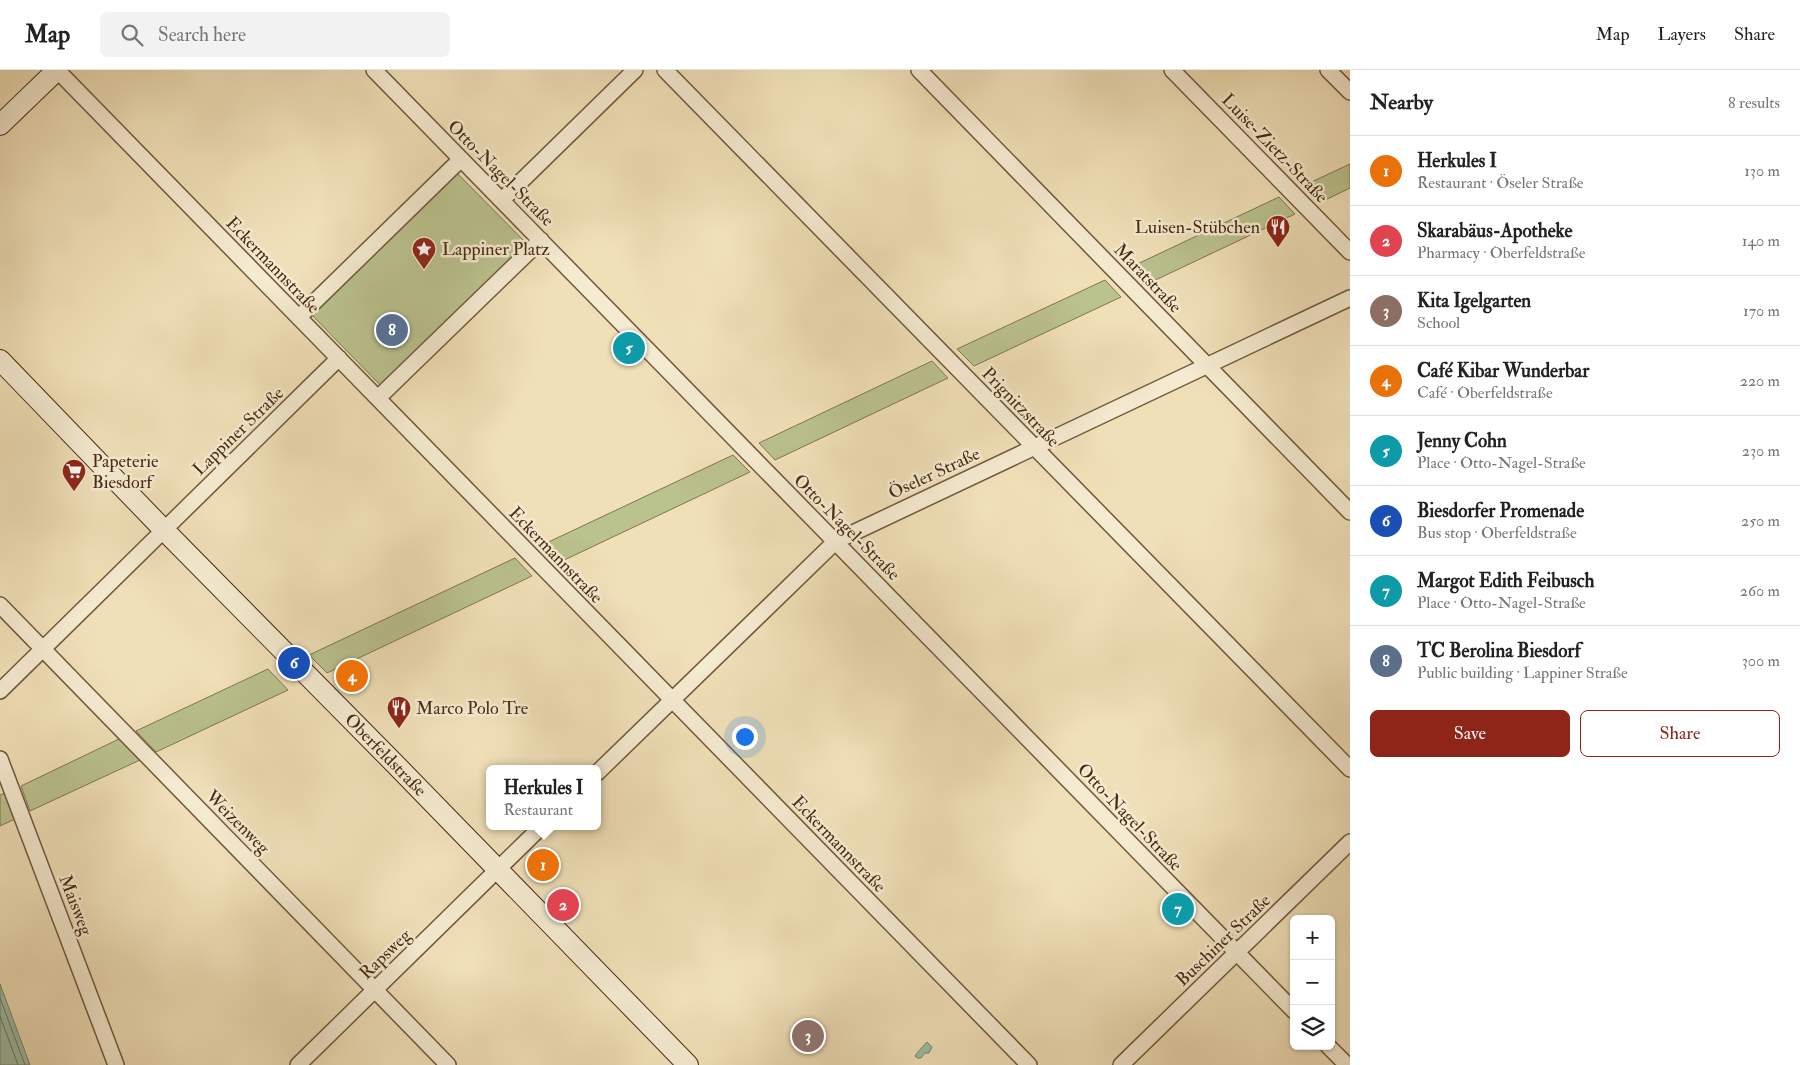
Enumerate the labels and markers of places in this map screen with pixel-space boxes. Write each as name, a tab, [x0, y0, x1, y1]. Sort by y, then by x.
restaurant icon: Luisen-Stübchen	[1265, 214, 1291, 248]
place label: Luisen-Stübchen	[1135, 216, 1260, 239]
place icon: Lappiner Platz	[411, 236, 437, 270]
place label: Lappiner Platz	[442, 238, 550, 261]
pin: 8	[376, 311, 408, 349]
pin: 5	[613, 329, 645, 367]
place label: Papeterie Biesdorf	[92, 450, 159, 494]
supermarket icon: Papeterie Biesdorf	[61, 458, 87, 492]
pin: 6	[278, 644, 310, 682]
pin: 4	[336, 657, 368, 695]
restaurant icon: Marco Polo Tre	[386, 695, 412, 729]
place label: Marco Polo Tre	[416, 697, 529, 720]
pin: 1	[527, 846, 559, 884]
pin: 2	[547, 886, 579, 924]
pin: 7	[1162, 890, 1194, 928]
pin: 3	[792, 1017, 824, 1055]

